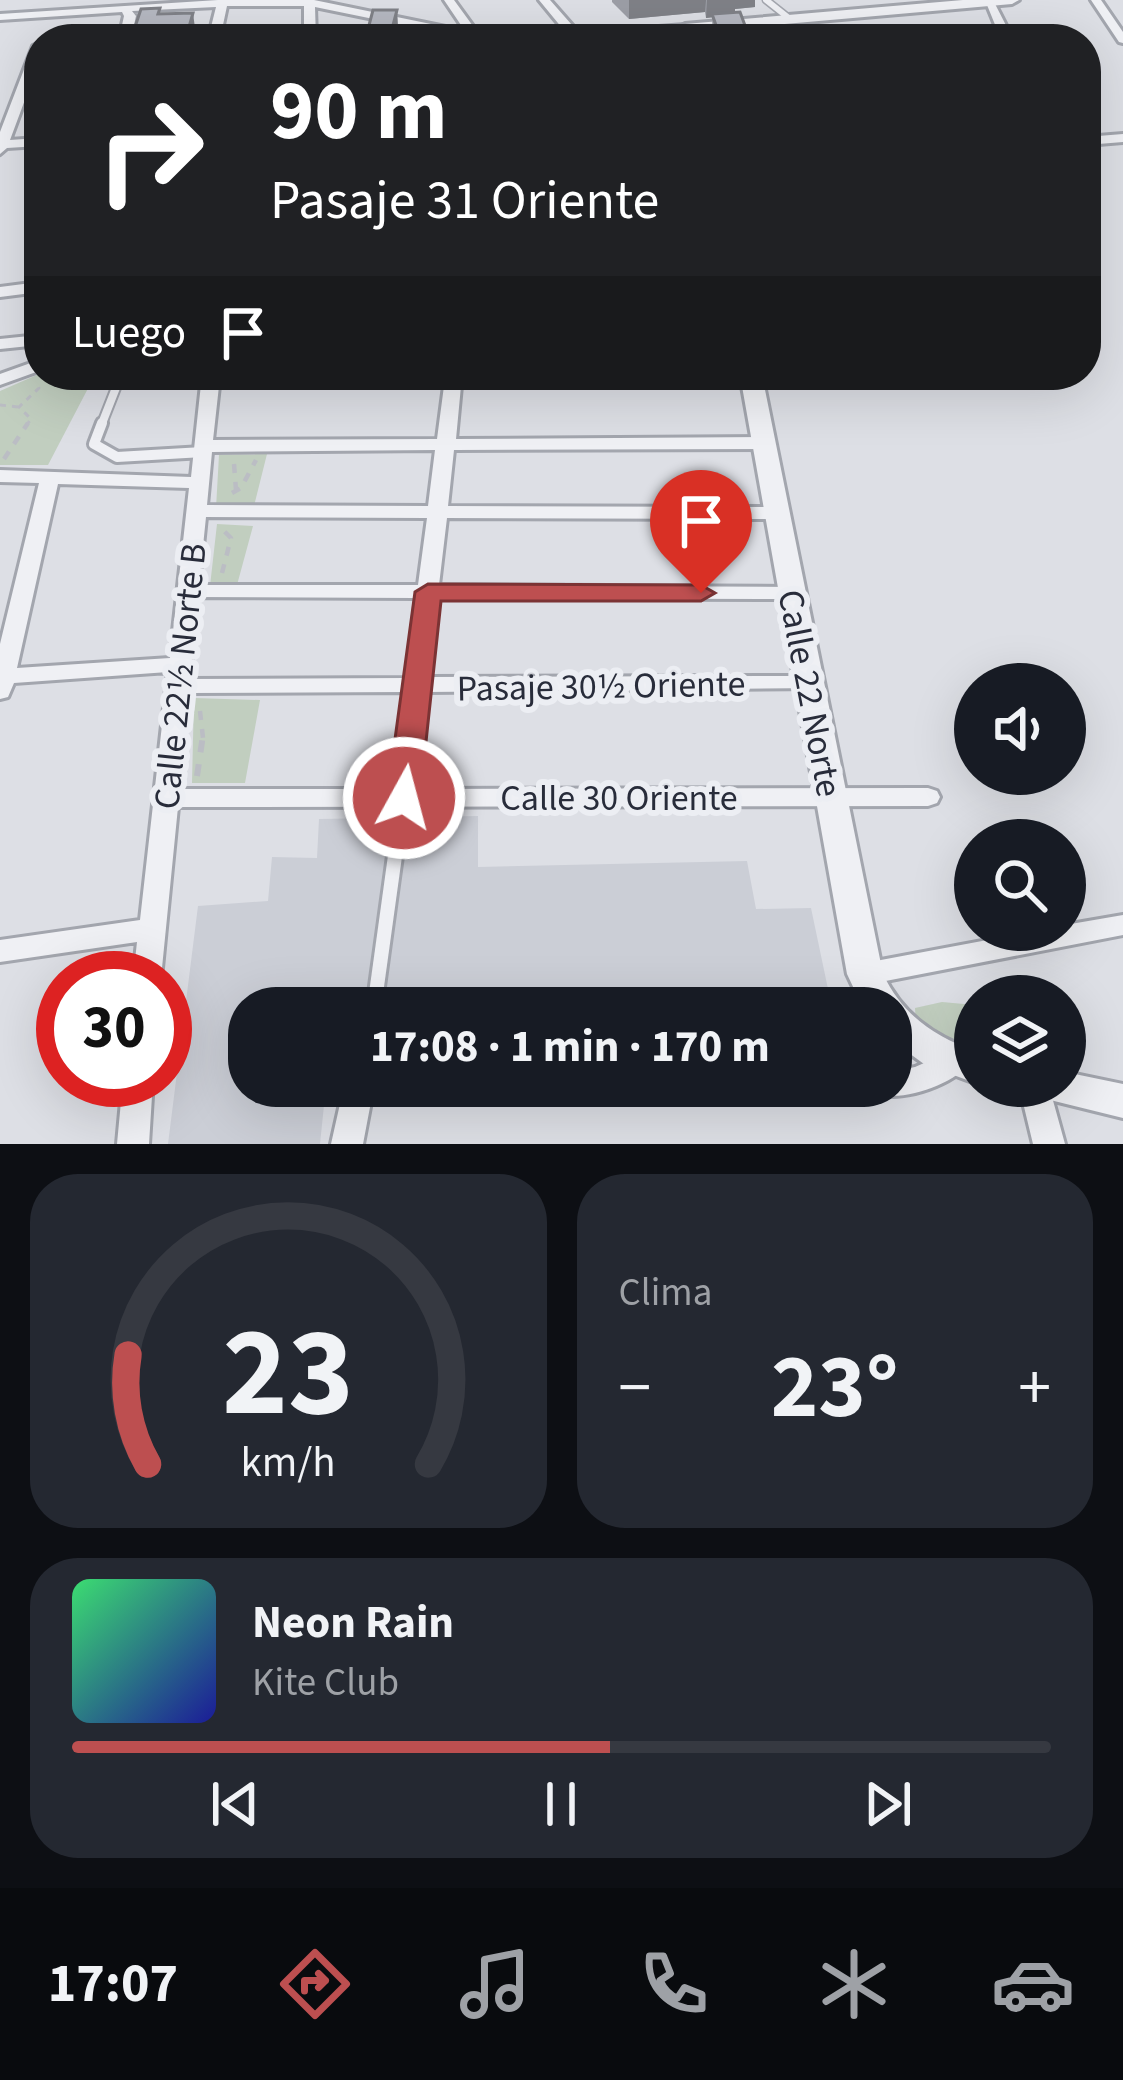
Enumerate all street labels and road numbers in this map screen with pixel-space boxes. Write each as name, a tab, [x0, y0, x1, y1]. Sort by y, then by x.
street label: Calle 22½ Norte B	[141, 541, 220, 812]
street label: Calle 22 Norte	[764, 585, 855, 801]
street label: Pasaje 30½ Oriente	[456, 658, 746, 715]
street label: Calle 30 Oriente	[500, 773, 738, 824]

